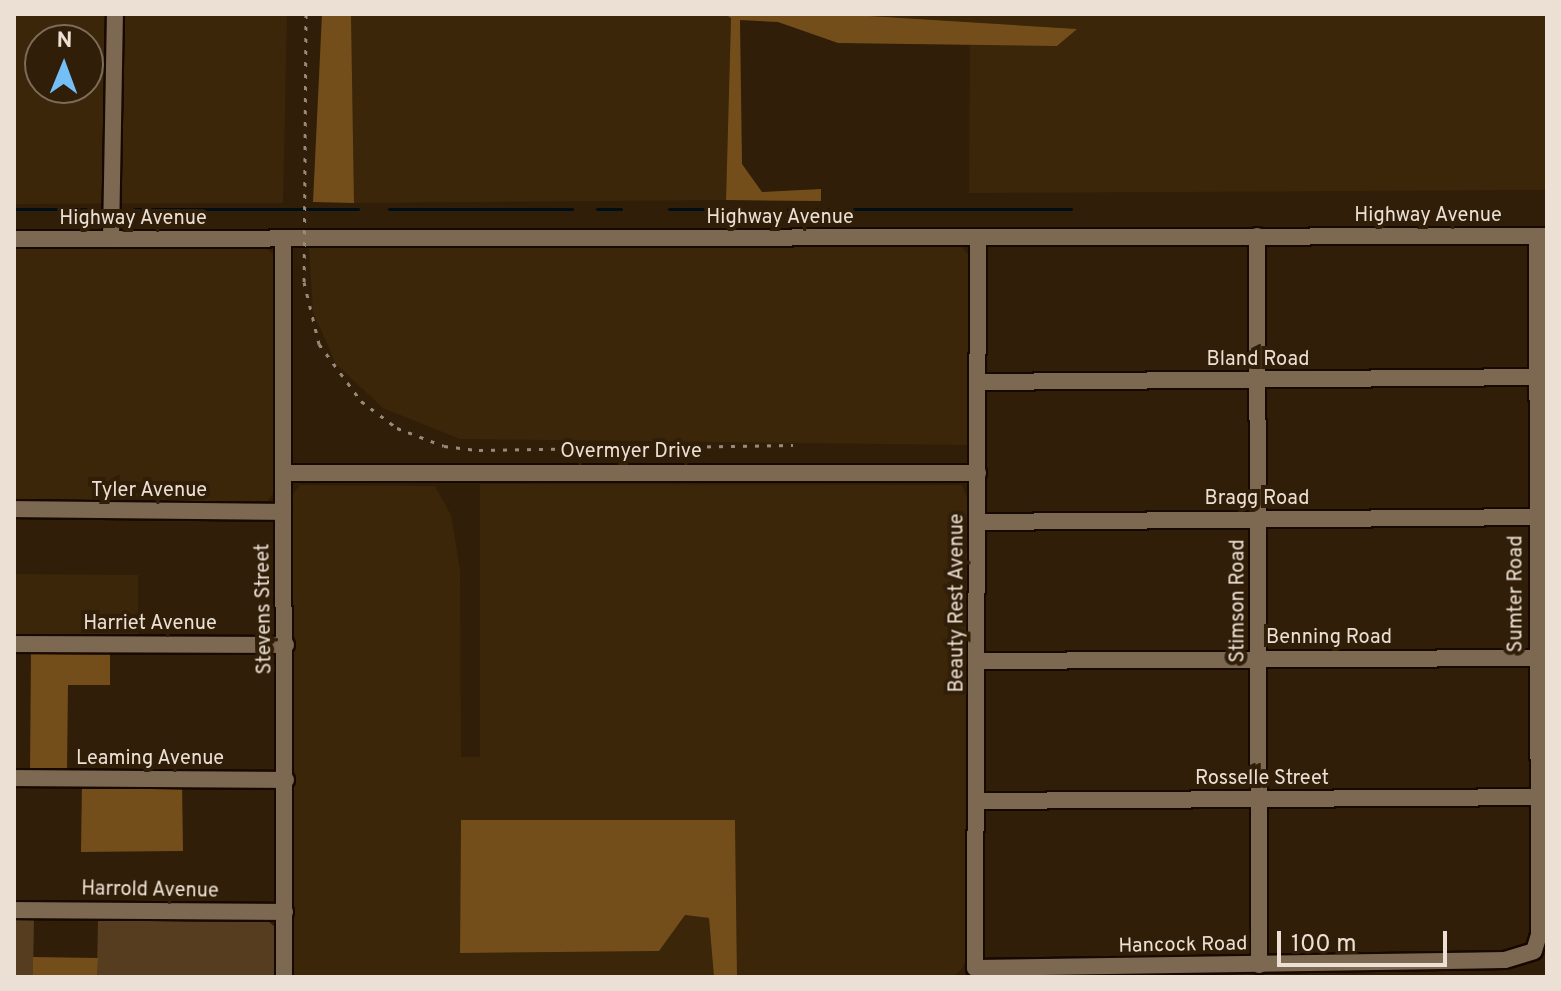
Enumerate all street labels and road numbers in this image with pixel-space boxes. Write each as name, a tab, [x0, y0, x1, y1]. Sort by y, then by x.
street label: Highway Avenue	[1354, 204, 1502, 228]
street label: Highway Avenue	[706, 206, 854, 230]
street label: Highway Avenue	[59, 207, 207, 231]
street label: Bland Road	[1207, 348, 1309, 372]
street label: Overmyer Drive	[560, 440, 702, 464]
street label: Tyler Avenue	[91, 479, 207, 503]
street label: Bragg Road	[1205, 487, 1309, 511]
street label: Beauty Rest Avenue	[946, 513, 970, 693]
street label: Sumter Road	[1505, 535, 1529, 653]
street label: Stimson Road	[1227, 539, 1251, 663]
street label: Stevens Street	[252, 543, 278, 675]
street label: Harriet Avenue	[83, 612, 217, 636]
street label: Benning Road	[1266, 626, 1392, 650]
street label: Leaming Avenue	[75, 747, 225, 771]
street label: Rosselle Street	[1195, 767, 1329, 791]
street label: Harrold Avenue	[81, 878, 219, 904]
street label: Hancock Road	[1118, 933, 1248, 959]

